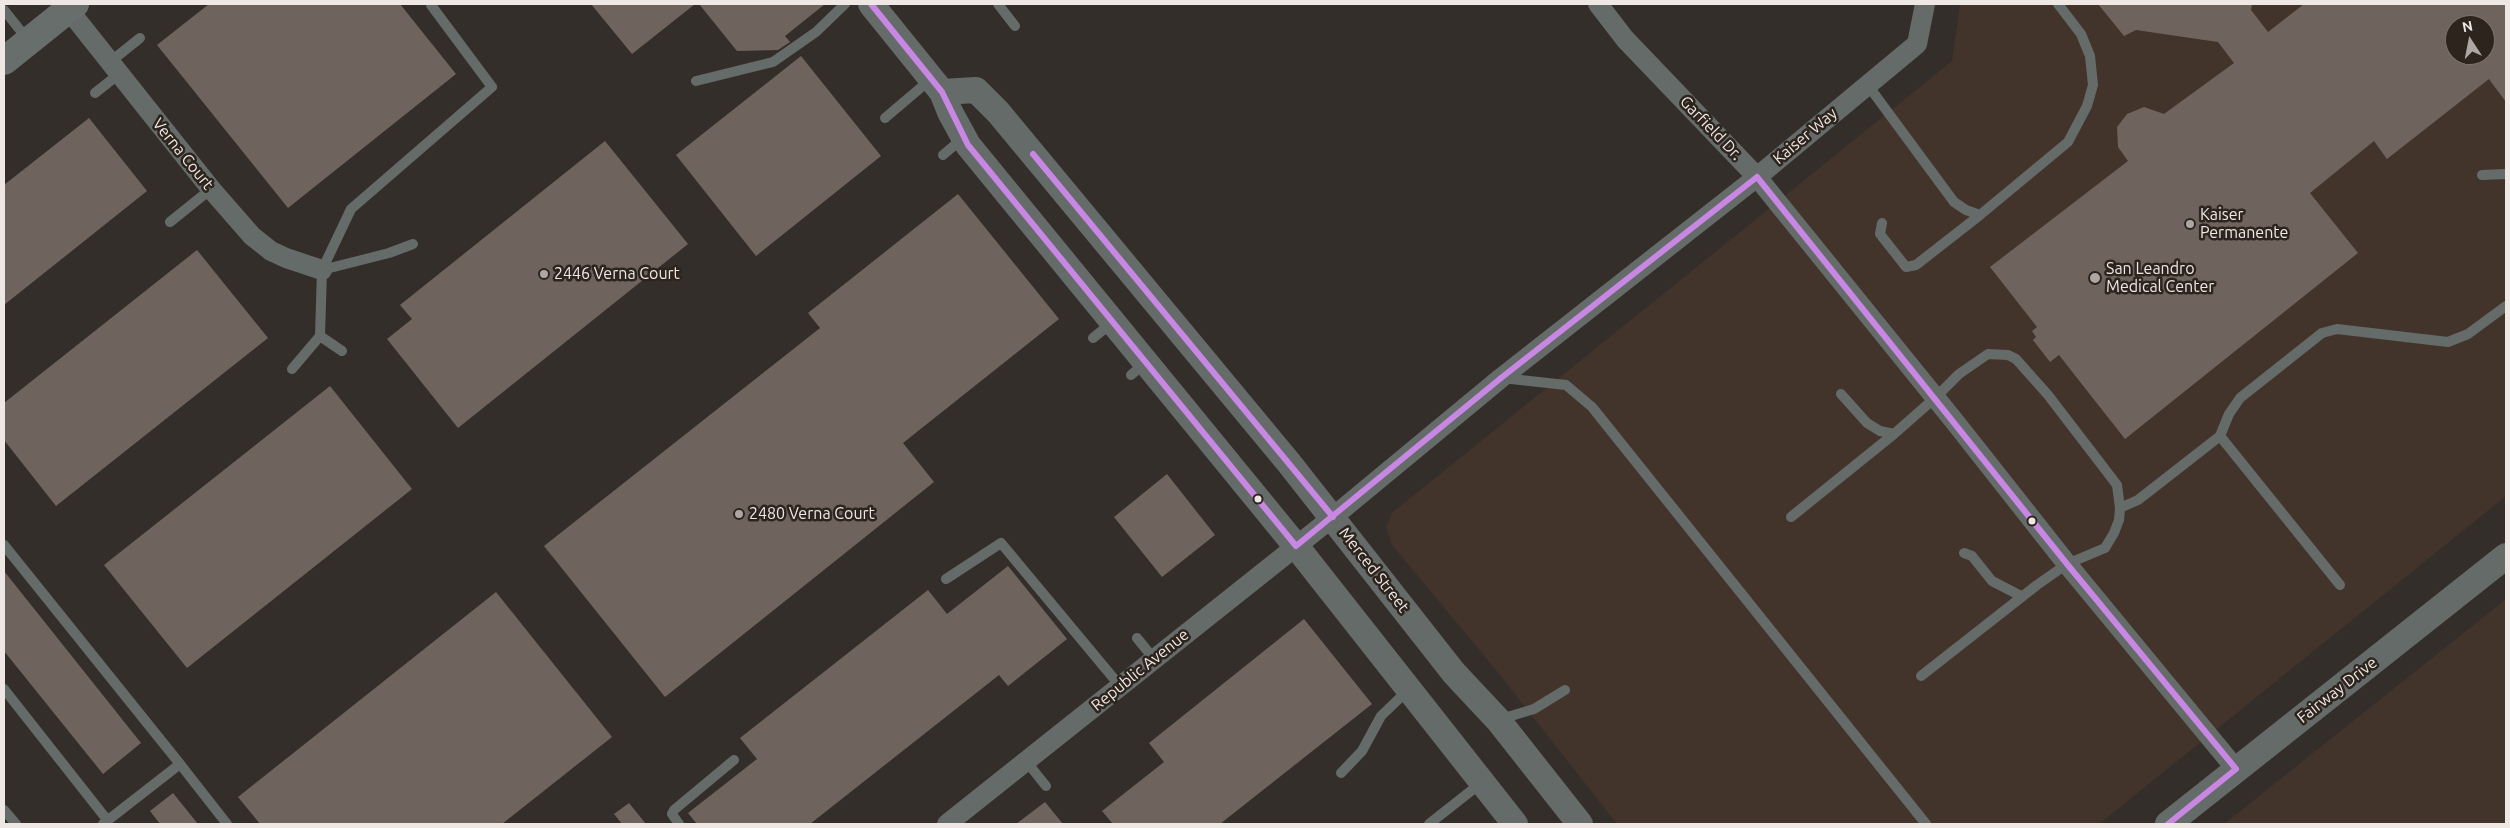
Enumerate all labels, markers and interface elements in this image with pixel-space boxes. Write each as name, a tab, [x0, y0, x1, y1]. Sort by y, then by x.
north arrow	[2445, 15, 2495, 65]
text: N	[2461, 17, 2474, 35]
street label: Garfield Dr.	[1676, 92, 1746, 164]
street label: Kaiser Way	[1769, 104, 1841, 168]
street label: Verna Court	[148, 114, 218, 194]
place label: Kaiser Permanente	[2200, 205, 2288, 243]
marker: Kaiser Permanente	[2184, 218, 2196, 230]
place label: San Leandro Medical Center	[2106, 259, 2214, 297]
place label: 2446 Verna Court	[554, 264, 680, 284]
marker: 2446 Verna Court	[538, 268, 550, 280]
marker: San Leandro Medical Center	[2088, 271, 2102, 285]
unlabelled marker	[1253, 494, 1263, 504]
place label: 2480 Verna Court	[749, 504, 875, 524]
marker: 2480 Verna Court	[733, 508, 745, 520]
unlabelled marker	[2027, 516, 2037, 526]
street label: Merced Street	[1335, 524, 1413, 616]
street label: Republic Avenue	[1087, 625, 1193, 715]
street label: Fairway Drive	[2293, 653, 2381, 727]

